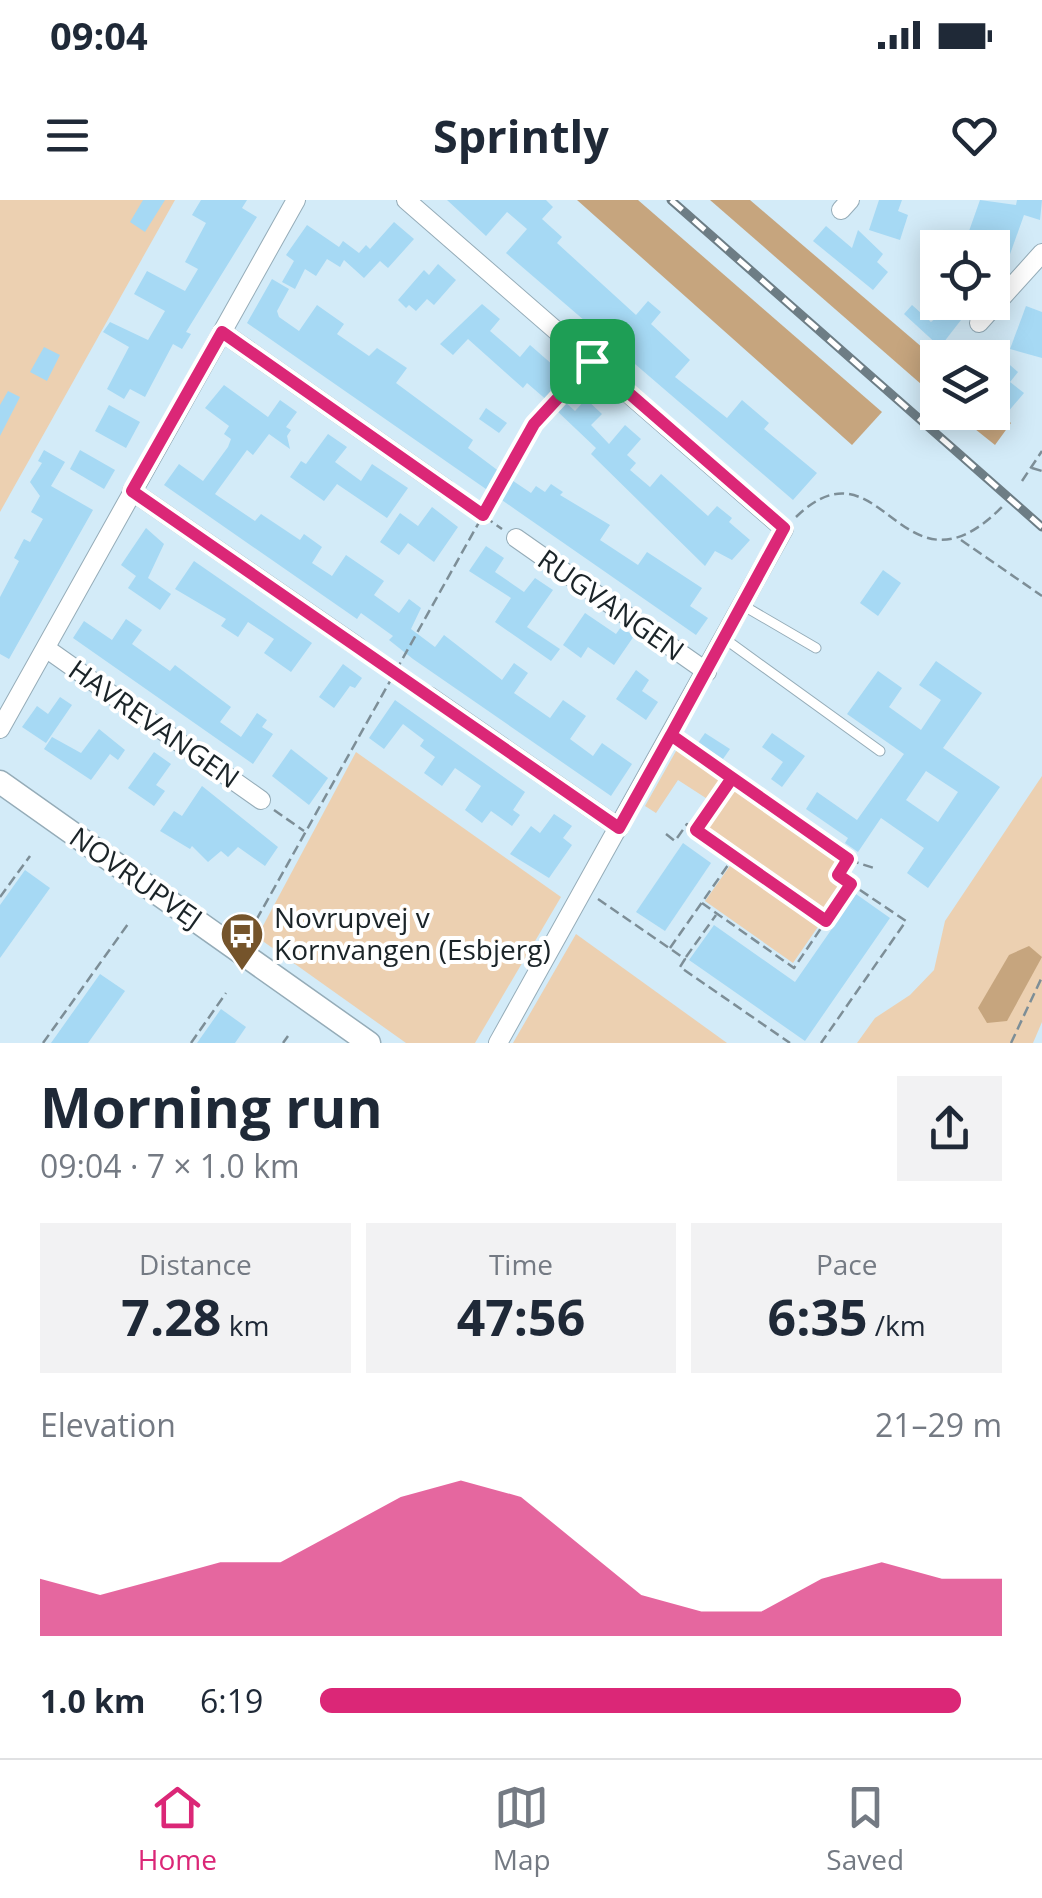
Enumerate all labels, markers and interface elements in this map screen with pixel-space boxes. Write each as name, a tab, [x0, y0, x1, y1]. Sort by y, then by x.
text: 09:04	[50, 9, 148, 61]
text: Sprintly	[433, 105, 609, 166]
icon: menu	[40, 108, 95, 163]
icon: heart	[947, 108, 1002, 163]
map controls	[920, 230, 1010, 430]
button: locate	[920, 230, 1010, 320]
pin	[550, 319, 635, 404]
icon: arrive	[565, 334, 620, 389]
button: layers	[920, 340, 1010, 430]
street label: RUGVANGEN	[531, 540, 692, 669]
street label: HAVREVANGEN	[62, 650, 248, 796]
street label: NOVRUPVEJ	[63, 817, 210, 937]
place label: Novrupvej v Kornvangen (Esbjerg)	[274, 898, 551, 968]
bus stop icon: Novrupvej v Kornvangen (Esbjerg)	[219, 911, 265, 972]
text: Morning run	[40, 1069, 383, 1144]
button: share	[897, 1076, 1002, 1181]
text: 09:04 · 7 × 1.0 km	[40, 1144, 300, 1187]
text: Distance	[139, 1245, 252, 1283]
text: Time	[489, 1245, 553, 1283]
text: Pace	[816, 1245, 877, 1283]
text: 7.28	[121, 1283, 221, 1351]
text: 47:56	[457, 1283, 585, 1351]
text: 6:35	[768, 1283, 868, 1351]
text: km	[221, 1306, 269, 1344]
text: /km	[868, 1306, 926, 1344]
text: Elevation	[40, 1403, 176, 1446]
text: 21–29 m	[875, 1403, 1002, 1446]
text: 1.0 km	[40, 1679, 145, 1722]
text: 6:19	[200, 1679, 263, 1722]
tab: Home	[138, 1780, 217, 1878]
tab: Map	[493, 1780, 551, 1878]
tab: Saved	[826, 1780, 904, 1878]

